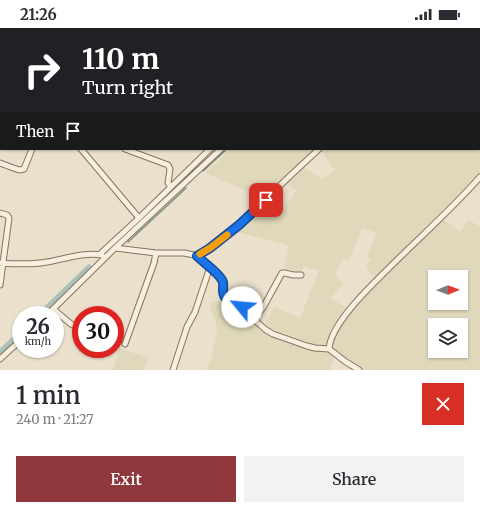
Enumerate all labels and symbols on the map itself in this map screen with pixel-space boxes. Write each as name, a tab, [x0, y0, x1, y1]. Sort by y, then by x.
pin	[249, 183, 283, 217]
north arrow	[428, 270, 468, 310]
position arrow	[221, 286, 263, 328]
speed limit sign: 30	[72, 306, 124, 358]

